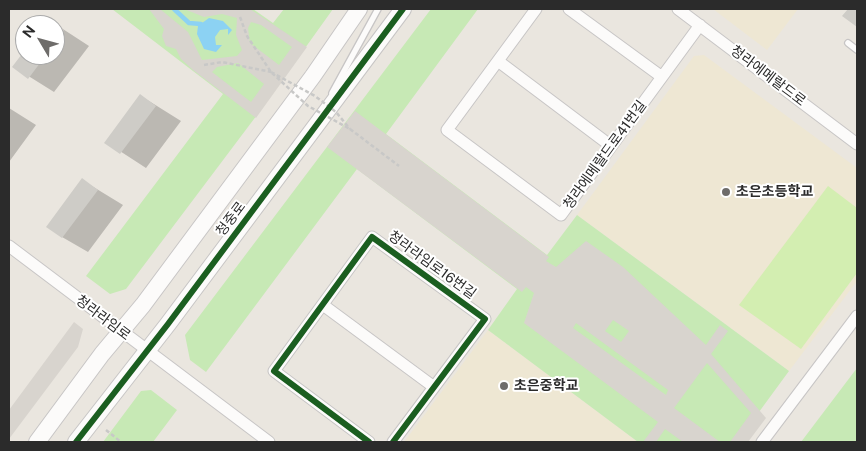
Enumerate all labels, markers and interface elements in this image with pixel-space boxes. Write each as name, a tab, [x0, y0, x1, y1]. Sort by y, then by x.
north arrow	[15, 15, 65, 65]
text: N	[19, 22, 38, 41]
street label: 청라에메랄드로	[727, 42, 809, 110]
street label: 청라에메랄드로41번길	[560, 97, 650, 213]
place label: 초은초등학교	[736, 184, 813, 200]
marker: 초은초등학교	[720, 186, 732, 198]
street label: 청중로	[213, 199, 249, 239]
street label: 청라라임로16번길	[385, 227, 479, 303]
street label: 청라라임로	[72, 292, 134, 344]
place label: 초은중학교	[514, 378, 578, 394]
marker: 초은중학교	[498, 380, 510, 392]

